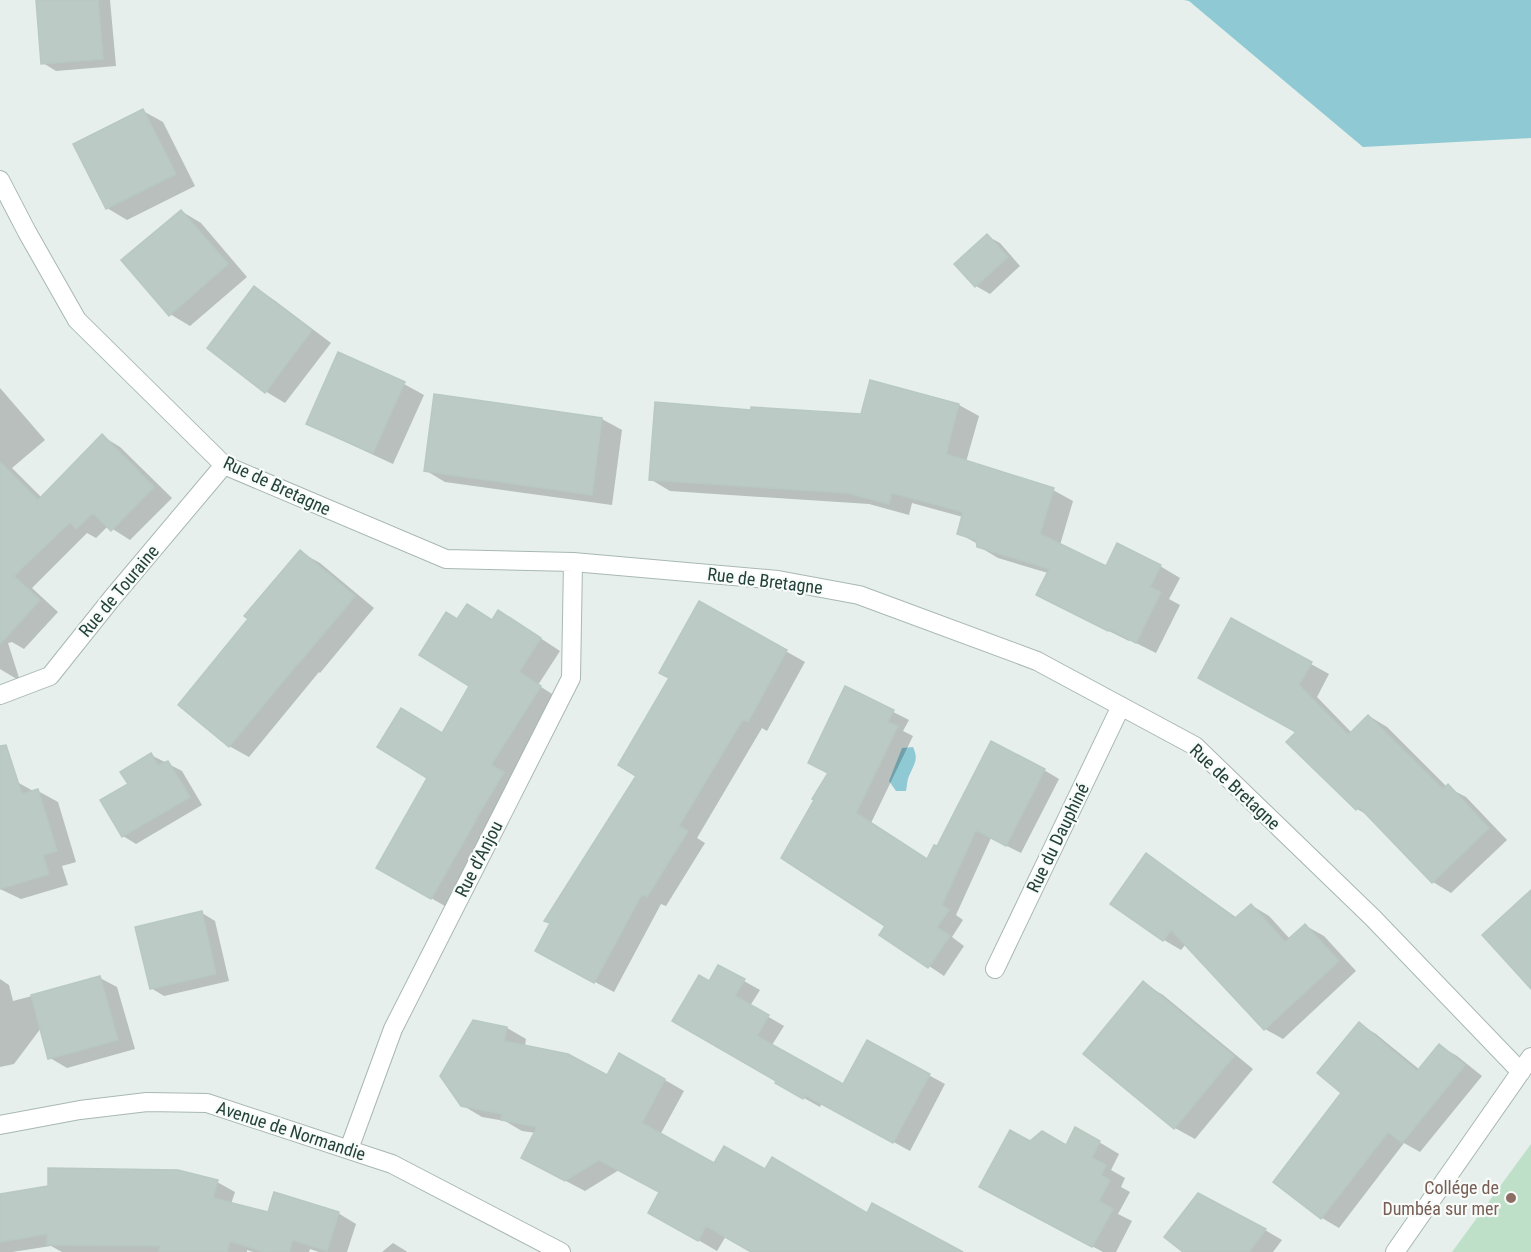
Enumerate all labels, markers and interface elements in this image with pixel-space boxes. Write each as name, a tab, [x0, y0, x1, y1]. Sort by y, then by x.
street label: Rue de Bretagne	[220, 452, 334, 520]
street label: Rue de Touraine	[74, 541, 163, 641]
street label: Rue de Bretagne	[706, 563, 824, 598]
street label: Rue de Bretagne	[1186, 739, 1285, 834]
street label: Rue du Dauphiné	[1022, 780, 1093, 896]
street label: Rue d'Anjou	[450, 817, 507, 900]
street label: Avenue de Normandie	[214, 1097, 368, 1165]
place label: Collége de Dumbéa sur mer	[1382, 1177, 1500, 1219]
marker: Collége de Dumbéa sur mer	[1504, 1191, 1518, 1205]

